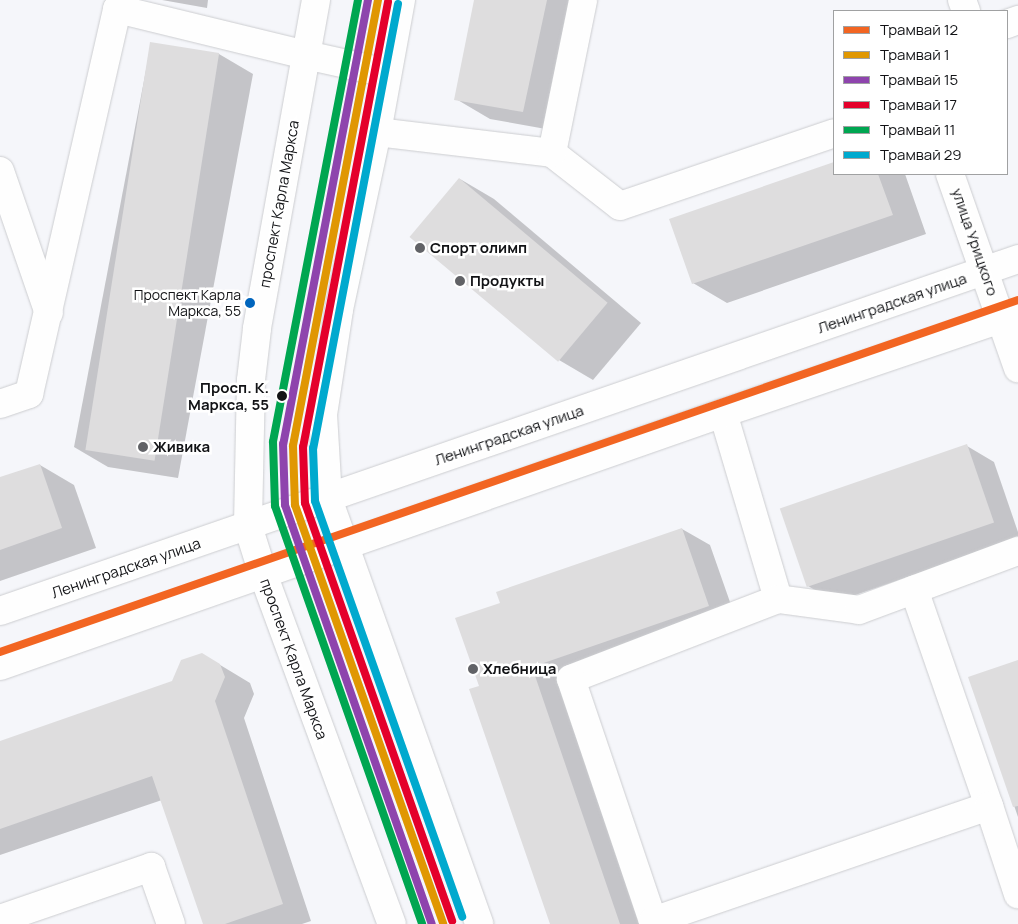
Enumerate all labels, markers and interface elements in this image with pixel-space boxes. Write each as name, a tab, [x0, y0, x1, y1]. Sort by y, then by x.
legend	[833, 10, 1008, 175]
text: Трамвай 12	[880, 19, 958, 40]
text: Трамвай 1	[880, 44, 950, 65]
text: Трамвай 15	[880, 69, 958, 90]
text: Трамвай 17	[880, 94, 957, 115]
street label: проспект Карла Маркса	[255, 119, 303, 289]
text: Трамвай 11	[880, 119, 955, 140]
text: Трамвай 29	[880, 144, 962, 165]
street label: улица Урицкого	[948, 186, 1002, 298]
place label: Спорт олимп	[430, 239, 527, 257]
marker: Спорт олимп	[414, 242, 426, 254]
street label: Ленинградская улица	[815, 269, 969, 337]
place label: Продукты	[470, 272, 544, 290]
marker: Продукты	[454, 275, 466, 287]
place label: Проспект Карла Маркса, 55	[134, 287, 241, 320]
marker: Проспект Карла Маркса, 55	[245, 298, 255, 308]
place label: Просп. К. Маркса, 55	[188, 378, 269, 413]
marker: Просп. К. Маркса, 55	[273, 387, 291, 405]
street label: Ленинградская улица	[432, 401, 586, 469]
place label: Живика	[153, 438, 210, 456]
marker: Живика	[137, 441, 149, 453]
street label: Ленинградская улица	[49, 534, 203, 602]
street label: проспект Карла Маркса	[257, 576, 331, 742]
place label: Хлебница	[483, 660, 556, 678]
marker: Хлебница	[467, 663, 479, 675]

